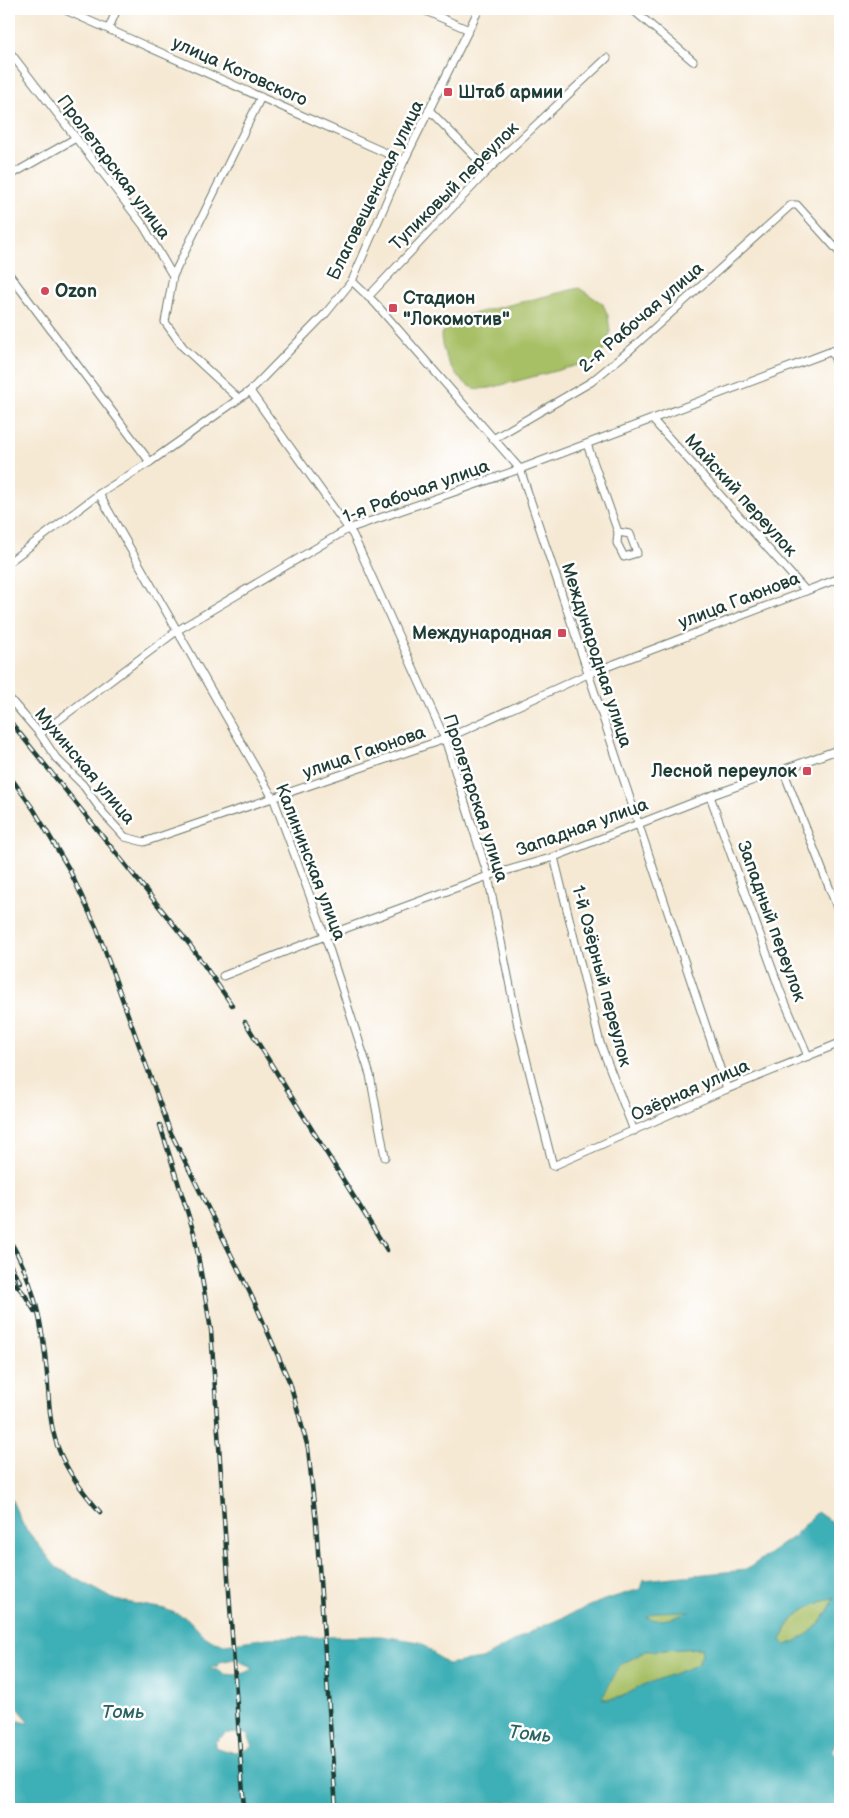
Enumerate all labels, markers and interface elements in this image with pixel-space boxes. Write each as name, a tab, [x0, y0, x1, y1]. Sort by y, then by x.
street label: улица Котовского	[169, 32, 311, 111]
place label: Штаб армии	[458, 82, 563, 103]
marker: Штаб армии	[442, 86, 454, 98]
street label: Пролетарская улица	[52, 91, 175, 244]
street label: Благовещенская улица	[323, 97, 428, 283]
street label: Тупиковый переулок	[386, 117, 523, 255]
street label: 2-я Рабочая улица	[575, 257, 708, 377]
place label: Ozon	[55, 281, 97, 302]
marker: Ozon	[39, 285, 51, 297]
place label: Стадион "Локомотив"	[403, 288, 510, 330]
marker: Стадион "Локомотив"	[387, 302, 399, 314]
street label: Майский переулок	[680, 430, 801, 561]
street label: 1-я Рабочая улица	[340, 455, 493, 528]
street label: Международная улица	[557, 560, 636, 751]
street label: улица Гаюнова	[676, 568, 803, 633]
place label: Международная	[412, 623, 552, 644]
marker: Международная	[556, 627, 568, 639]
street label: Мухинская улица	[30, 704, 140, 829]
street label: Пролетарская улица	[438, 712, 513, 885]
street label: улица Гаюнова	[300, 722, 429, 783]
place label: Лесной переулок	[650, 761, 797, 782]
marker: Лесной переулок	[801, 765, 813, 777]
street label: Калининская улица	[271, 781, 350, 944]
street label: Западная улица	[513, 794, 651, 861]
street label: Западный переулок	[733, 838, 811, 1005]
street label: 1-й Озёрный переулок	[567, 883, 636, 1069]
street label: Озёрная улица	[628, 1055, 753, 1126]
water label: Томь	[102, 1701, 144, 1724]
water label: Томь	[507, 1721, 552, 1748]

